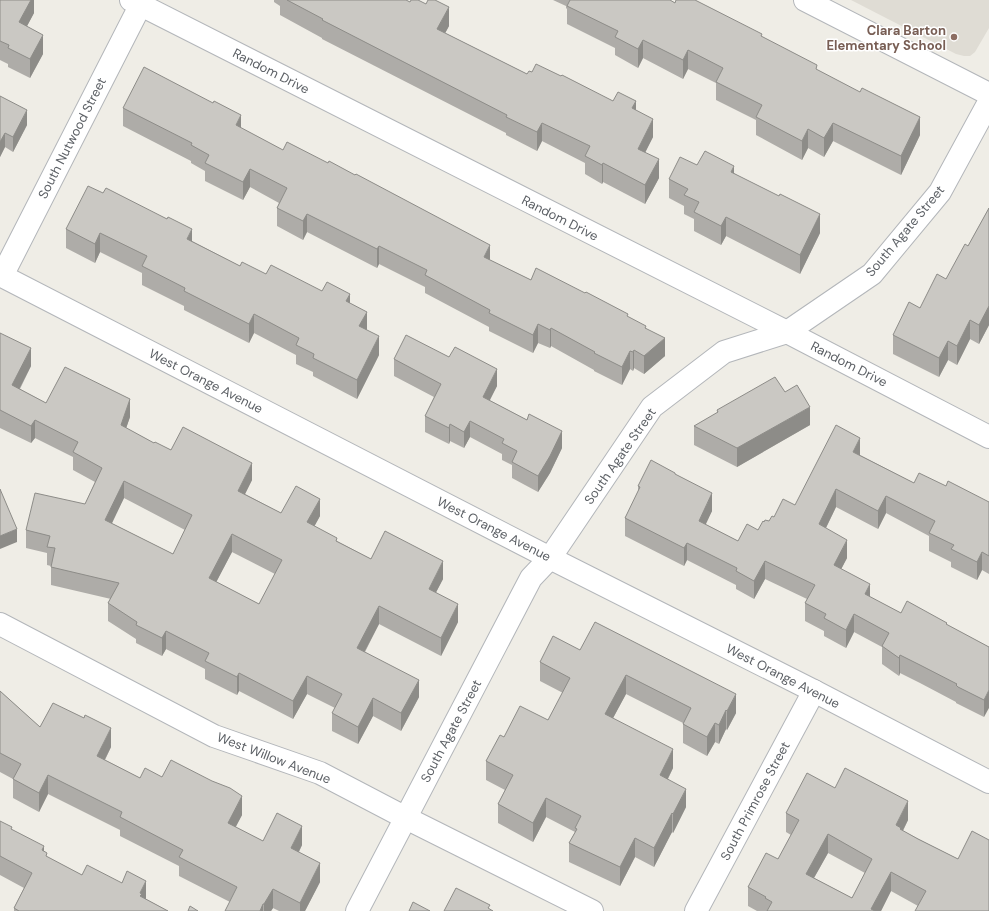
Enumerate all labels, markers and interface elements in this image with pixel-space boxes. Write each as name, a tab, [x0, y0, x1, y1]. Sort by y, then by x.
place label: Clara Barton Elementary School	[826, 22, 946, 54]
marker: Clara Barton Elementary School	[949, 32, 959, 42]
street label: Random Drive	[230, 44, 312, 98]
street label: South Nutwood Street	[34, 75, 110, 201]
street label: South Agate Street	[862, 182, 948, 280]
street label: Random Drive	[519, 191, 601, 245]
street label: Random Drive	[808, 337, 890, 391]
street label: West Orange Avenue	[146, 345, 266, 417]
street label: South Agate Street	[580, 404, 660, 508]
street label: West Orange Avenue	[434, 493, 554, 565]
street label: West Orange Avenue	[723, 640, 843, 712]
street label: South Agate Street	[417, 677, 485, 785]
street label: West Willow Avenue	[215, 728, 333, 788]
street label: South Primrose Street	[716, 739, 794, 863]

